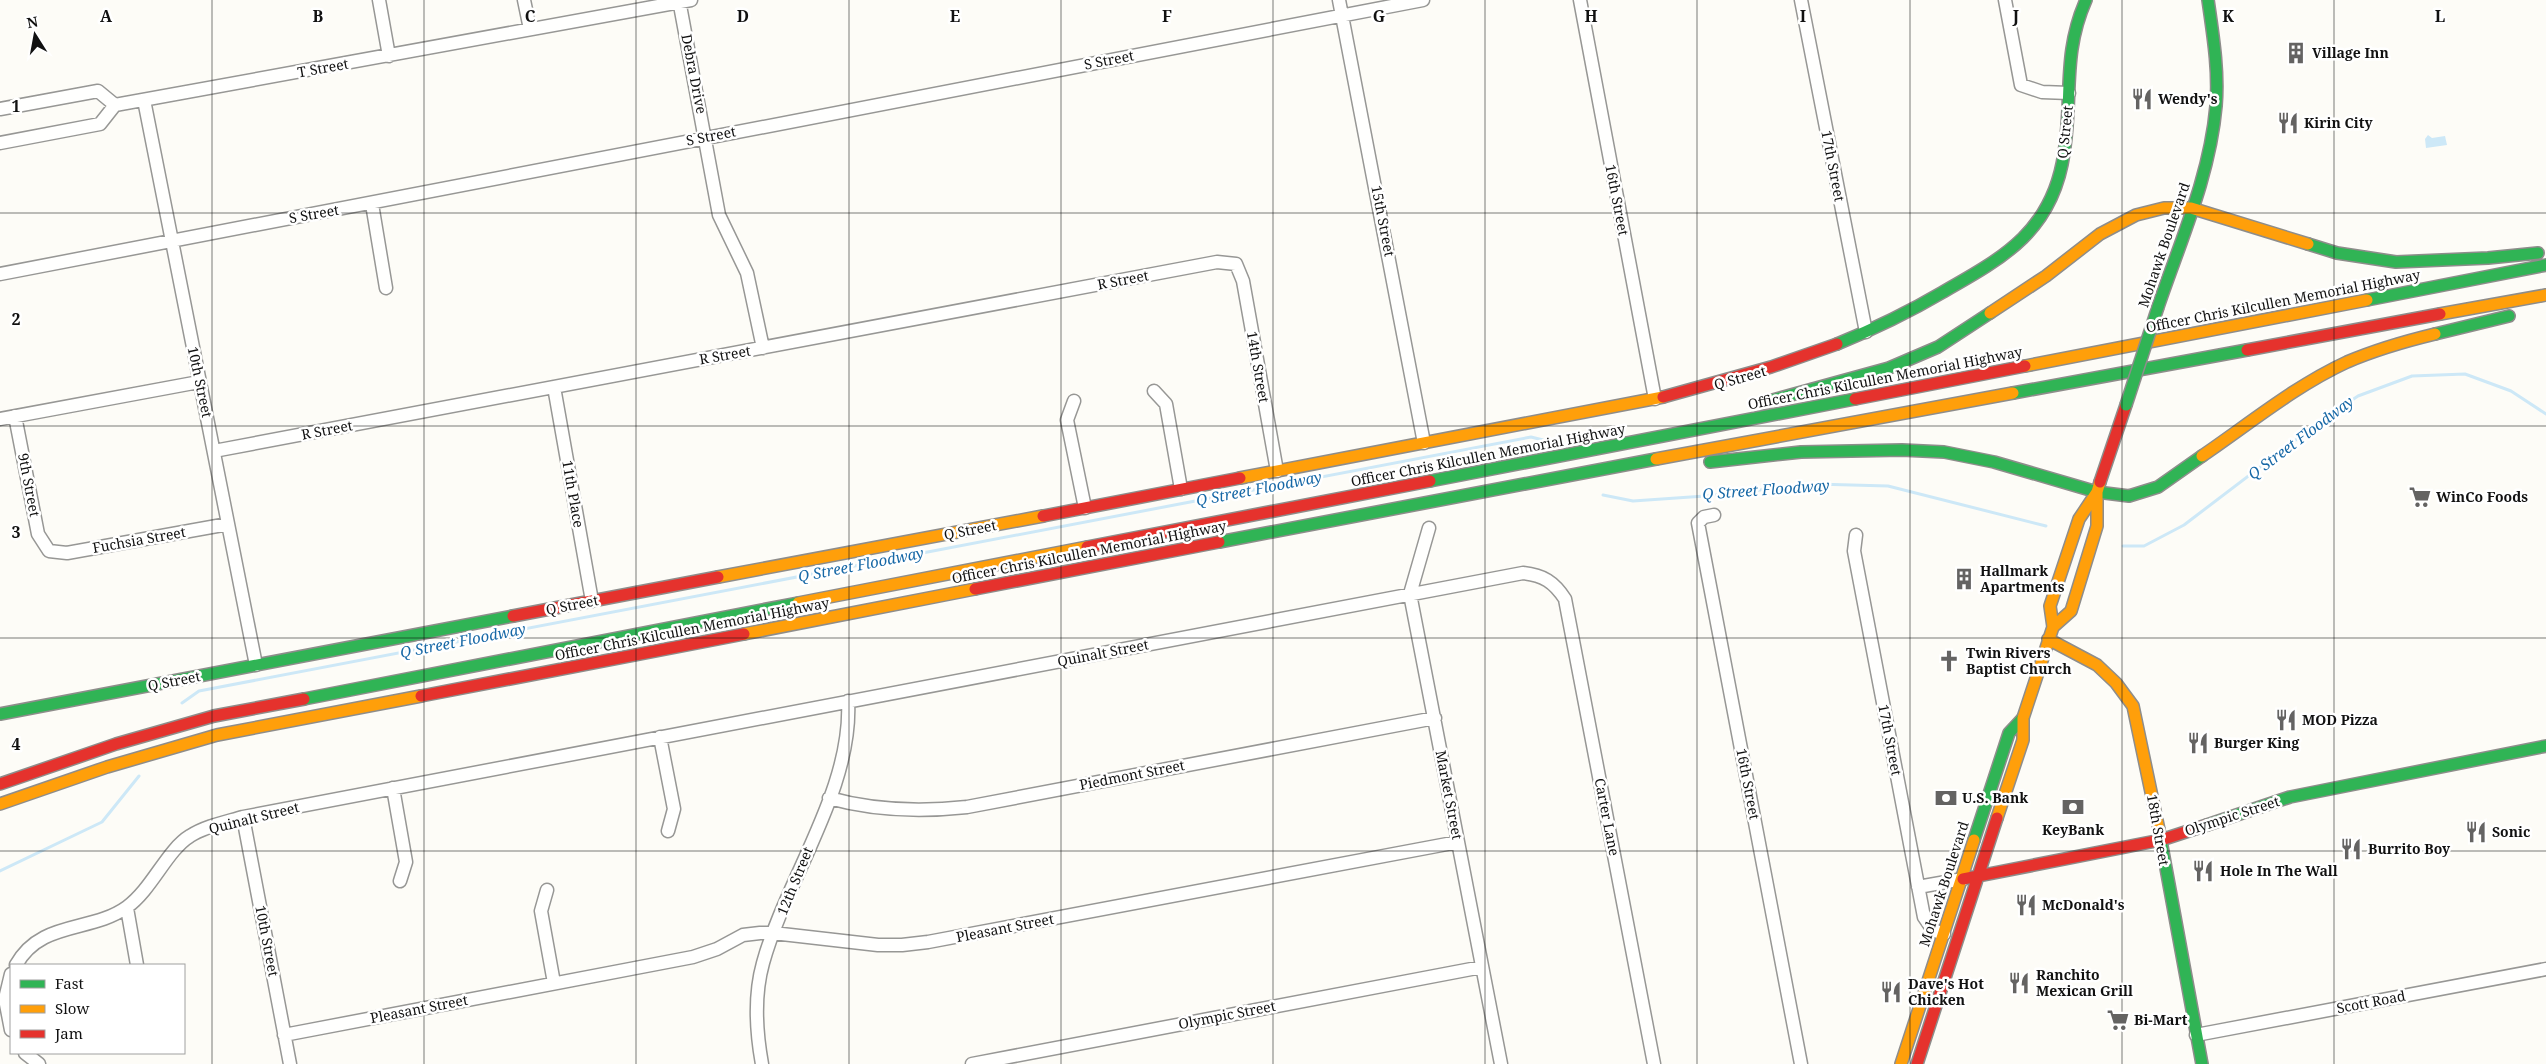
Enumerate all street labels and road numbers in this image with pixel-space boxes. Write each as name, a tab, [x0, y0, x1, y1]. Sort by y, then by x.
street label: Debra Drive	[677, 32, 712, 115]
street label: S Street	[1082, 45, 1135, 74]
street label: T Street	[296, 54, 350, 81]
street label: Q Street	[2052, 104, 2077, 159]
street label: S Street	[684, 121, 737, 150]
street label: 17th Street	[1817, 129, 1850, 203]
street label: 16th Street	[1601, 163, 1634, 237]
street label: Mohawk Boulevard	[2133, 179, 2194, 310]
street label: 15th Street	[1367, 184, 1400, 258]
street label: S Street	[287, 200, 340, 227]
street label: R Street	[1096, 265, 1150, 294]
street label: Officer Chris Kilcullen Memorial Highway	[2144, 265, 2422, 336]
street label: 14th Street	[1243, 330, 1274, 404]
street label: R Street	[698, 341, 752, 368]
street label: Officer Chris Kilcullen Memorial Highway	[1746, 342, 2024, 413]
street label: 10th Street	[184, 345, 217, 419]
street label: Q Street	[1712, 361, 1768, 394]
street label: R Street	[300, 415, 354, 444]
street label: Officer Chris Kilcullen Memorial Highway	[1349, 419, 1627, 490]
street label: 9th Street	[14, 452, 45, 518]
street label: 11th Place	[558, 459, 589, 529]
street label: Q Street	[942, 515, 998, 544]
street label: Officer Chris Kilcullen Memorial Highway	[950, 516, 1228, 587]
street label: Fuchsia Street	[91, 522, 187, 557]
street label: Q Street	[544, 590, 600, 619]
street label: Officer Chris Kilcullen Memorial Highway	[553, 593, 831, 664]
street label: Quinalt Street	[1056, 634, 1150, 671]
street label: Q Street	[146, 666, 202, 695]
street label: 17th Street	[1874, 703, 1907, 777]
street label: 16th Street	[1732, 747, 1765, 821]
street label: Market Street	[1432, 749, 1467, 841]
street label: Piedmont Street	[1078, 755, 1186, 794]
street label: Carter Lane	[1591, 776, 1624, 857]
street label: Olympic Street	[2182, 791, 2282, 840]
street label: 18th Street	[2143, 793, 2174, 867]
street label: Quinalt Street	[207, 797, 301, 838]
street label: Mohawk Boulevard	[1914, 818, 1973, 949]
street label: 12th Street	[772, 844, 817, 918]
street label: 10th Street	[251, 904, 284, 978]
street label: Pleasant Street	[954, 909, 1055, 946]
street label: Scott Road	[2335, 985, 2407, 1017]
street label: Pleasant Street	[368, 990, 469, 1027]
street label: Olympic Street	[1177, 996, 1277, 1033]

